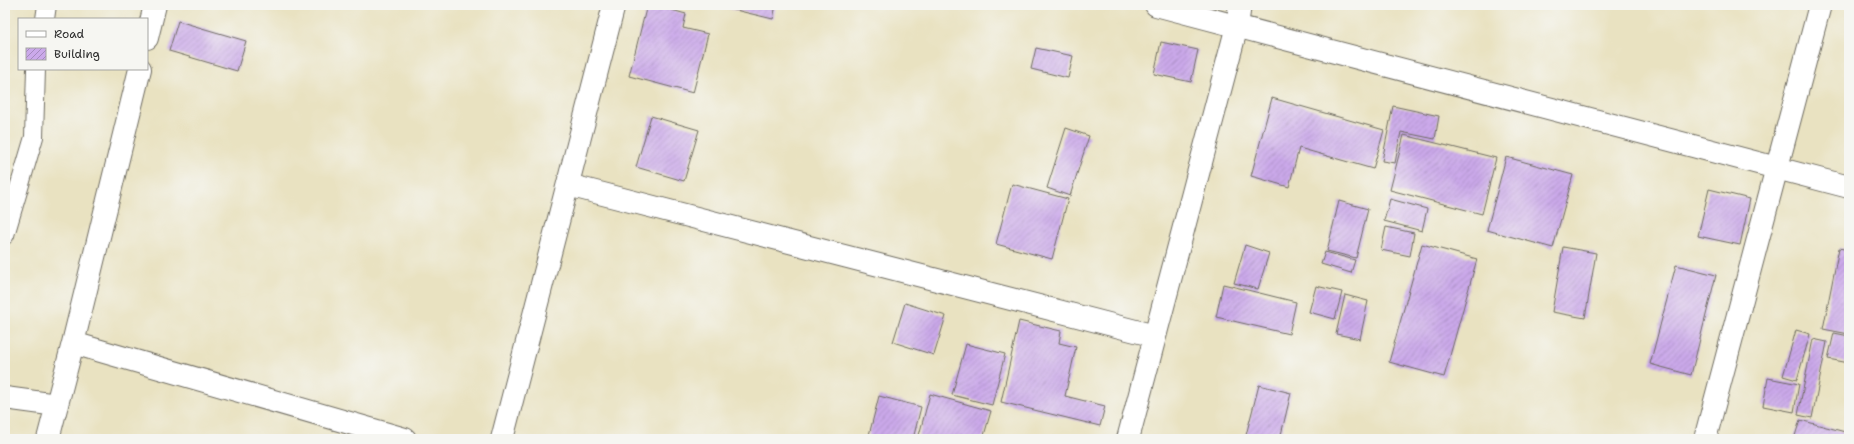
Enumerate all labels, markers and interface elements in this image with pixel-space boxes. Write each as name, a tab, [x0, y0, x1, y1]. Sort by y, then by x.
legend	[18, 18, 148, 70]
text: Road	[54, 26, 85, 42]
text: Building	[54, 46, 100, 62]

